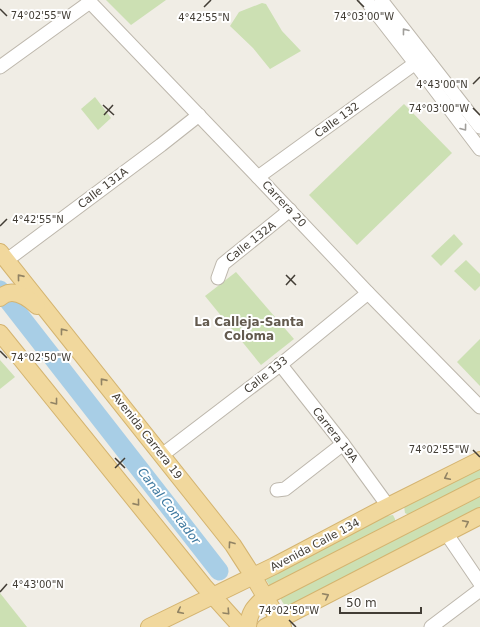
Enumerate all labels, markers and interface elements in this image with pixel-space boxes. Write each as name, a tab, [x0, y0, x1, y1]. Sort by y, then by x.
text: 74°02'55"W	[11, 10, 71, 21]
text: 74°03'00"W	[334, 11, 394, 22]
text: 4°42'55"N	[178, 12, 230, 23]
one-way arrow	[403, 29, 410, 36]
text: 4°43'00"N	[416, 79, 468, 90]
street label: Calle 132	[312, 100, 362, 140]
text: 74°03'00"W	[409, 103, 469, 114]
one-way arrow	[459, 124, 467, 131]
street label: Calle 131A	[75, 165, 131, 211]
street label: Carrera 20	[259, 178, 309, 230]
text: 4°42'55"N	[12, 214, 64, 225]
street label: Calle 132A	[224, 218, 279, 265]
one-way arrow	[18, 275, 25, 282]
district label: La Calleja-Santa Coloma	[194, 315, 304, 343]
one-way arrow	[61, 328, 68, 335]
text: 74°02'50"W	[11, 352, 71, 363]
street label: Calle 133	[242, 354, 290, 396]
one-way arrow	[101, 379, 108, 386]
street label: Avenida Carrera 19	[109, 390, 185, 482]
one-way arrow	[51, 397, 58, 404]
street label: Carrera 19A	[310, 405, 361, 465]
text: 74°02'55"W	[409, 444, 469, 455]
water label: Canal Contador	[135, 465, 204, 548]
one-way arrow	[444, 472, 451, 480]
one-way arrow	[132, 499, 139, 506]
street label: Avenida Calle 134	[268, 516, 362, 574]
one-way arrow	[462, 520, 469, 528]
one-way arrow	[229, 541, 236, 548]
text: 4°43'00"N	[12, 579, 64, 590]
scale bar	[340, 589, 421, 615]
one-way arrow	[321, 593, 329, 600]
text: 50 m	[346, 596, 377, 610]
text: 74°02'50"W	[259, 605, 319, 616]
one-way arrow	[177, 606, 185, 614]
one-way arrow	[222, 607, 229, 614]

